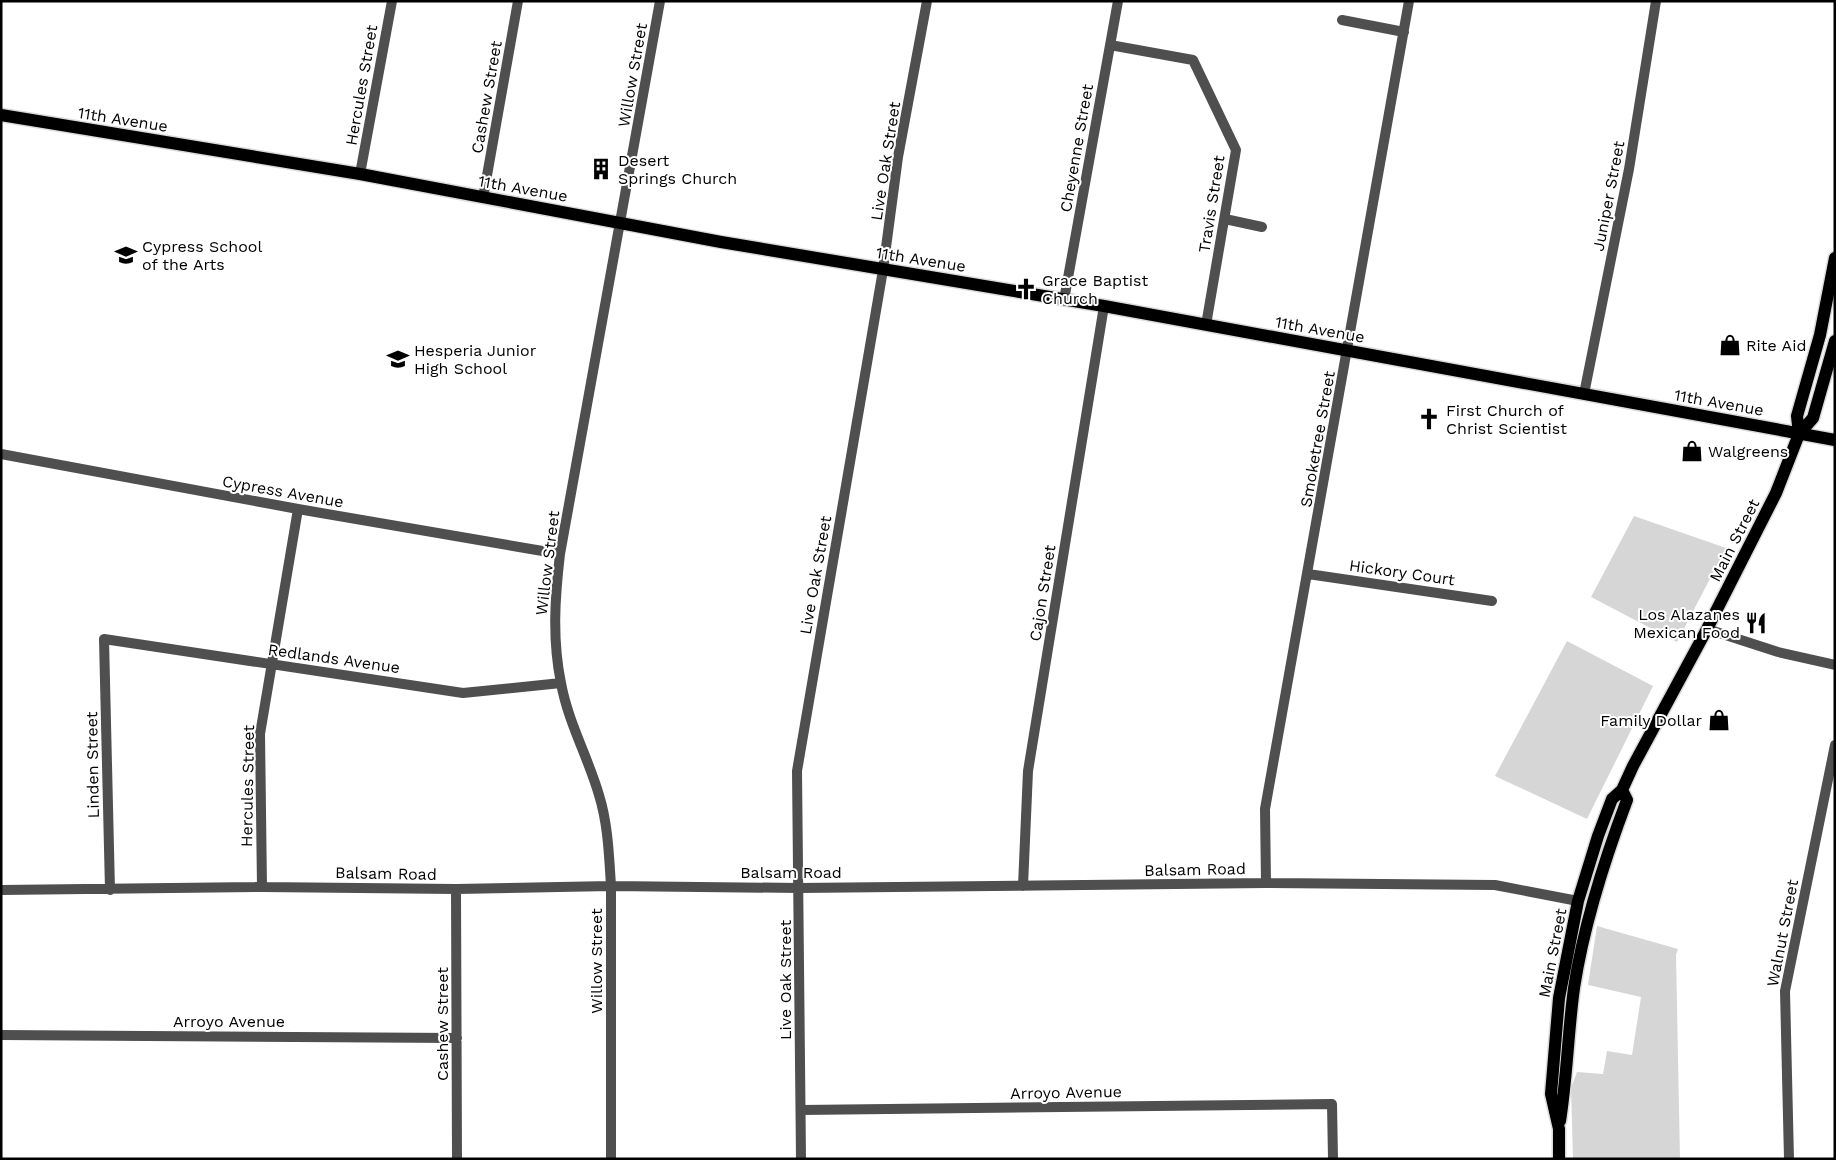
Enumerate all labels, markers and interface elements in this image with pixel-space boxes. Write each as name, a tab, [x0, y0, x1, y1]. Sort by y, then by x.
street label: Willow Street	[614, 21, 651, 129]
street label: Hercules Street	[342, 23, 382, 147]
street label: Cashew Street	[467, 39, 506, 155]
street label: Cheyenne Street	[1056, 82, 1097, 214]
street label: Live Oak Street	[867, 100, 904, 222]
street label: 11th Avenue	[77, 103, 169, 136]
street label: Juniper Street	[1588, 139, 1629, 253]
place label: Desert Springs Church	[618, 151, 737, 188]
street label: Travis Street	[1194, 154, 1229, 254]
building icon: Desert Springs Church	[588, 156, 614, 182]
street label: 11th Avenue	[477, 171, 569, 206]
place label: Cypress School of the Arts	[142, 237, 262, 274]
school or university icon: Cypress School of the Arts	[113, 242, 139, 268]
street label: 11th Avenue	[875, 243, 967, 276]
place label: Grace Baptist Church	[1042, 271, 1148, 308]
church icon: Grace Baptist Church	[1013, 276, 1039, 302]
street label: 11th Avenue	[1274, 312, 1366, 347]
shop icon: Rite Aid	[1717, 332, 1743, 358]
place label: Rite Aid	[1746, 336, 1806, 355]
place label: Hesperia Junior High School	[414, 341, 537, 378]
school or university icon: Hesperia Junior High School	[385, 346, 411, 372]
street label: Smoketree Street	[1296, 369, 1339, 509]
street label: 11th Avenue	[1673, 385, 1765, 420]
place label: First Church of Christ Scientist	[1446, 401, 1567, 438]
church icon: First Church of Christ Scientist	[1416, 406, 1442, 432]
shop icon: Walgreens	[1679, 438, 1705, 464]
place label: Walgreens	[1708, 442, 1788, 461]
street label: Cypress Avenue	[221, 471, 345, 512]
street label: Main Street	[1705, 495, 1764, 585]
street label: Willow Street	[532, 509, 563, 617]
street label: Live Oak Street	[796, 514, 835, 636]
street label: Cajon Street	[1025, 543, 1060, 643]
street label: Hickory Court	[1348, 556, 1456, 589]
place label: Los Alazanes Mexican Food	[1633, 605, 1740, 642]
restaurant icon: Los Alazanes Mexican Food	[1743, 610, 1769, 636]
street label: Redlands Avenue	[267, 640, 401, 677]
shop icon: Family Dollar	[1706, 707, 1732, 733]
street label: Linden Street	[82, 711, 103, 818]
place label: Family Dollar	[1600, 711, 1702, 730]
street label: Hercules Street	[237, 724, 258, 847]
street label: Balsam Road	[1144, 859, 1246, 880]
street label: Balsam Road	[335, 863, 437, 884]
street label: Balsam Road	[740, 863, 842, 882]
street label: Walnut Street	[1763, 878, 1802, 988]
street label: Main Street	[1535, 907, 1570, 999]
street label: Willow Street	[587, 908, 606, 1014]
street label: Live Oak Street	[776, 920, 795, 1040]
street label: Cashew Street	[433, 967, 452, 1081]
street label: Arroyo Avenue	[173, 1012, 285, 1031]
street label: Arroyo Avenue	[1010, 1082, 1122, 1103]

